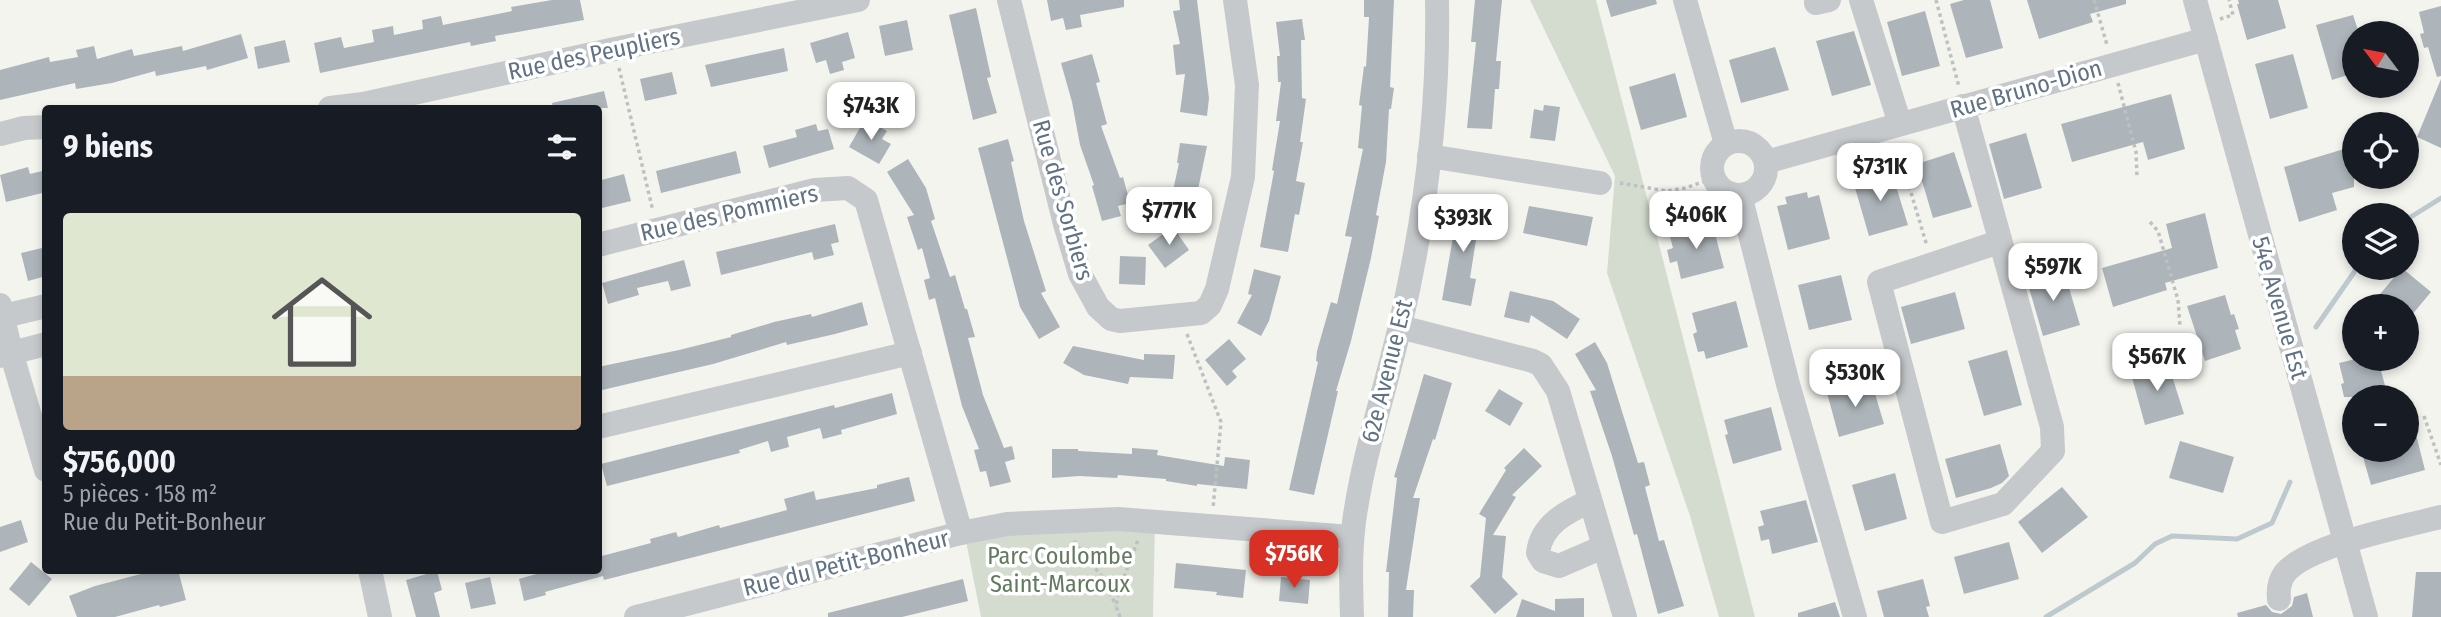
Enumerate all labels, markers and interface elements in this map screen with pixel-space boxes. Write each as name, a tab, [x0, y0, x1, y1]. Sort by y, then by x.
north arrow	[2342, 21, 2418, 98]
map controls	[2342, 21, 2419, 462]
street label: Rue des Peupliers	[505, 22, 683, 86]
street label: Rue Bruno-Dion	[1947, 54, 2105, 124]
pin: $743K	[822, 82, 920, 142]
text: $743K	[843, 91, 899, 119]
button: locate	[2342, 112, 2419, 189]
street label: Rue des Sorbiers	[1027, 117, 1099, 283]
icon: filters	[543, 128, 581, 166]
text: 9 biens	[63, 129, 153, 165]
pin: $731K	[1831, 144, 1929, 203]
text: $731K	[1853, 152, 1907, 180]
street label: Rue des Pommiers	[638, 179, 820, 247]
pin: $777K	[1120, 188, 1218, 247]
pin: $406K	[1647, 191, 1745, 251]
pin: $393K	[1414, 194, 1512, 254]
text: $777K	[1142, 196, 1196, 224]
text: $406K	[1665, 200, 1727, 228]
text: $393K	[1434, 203, 1492, 231]
button: layers	[2342, 203, 2419, 280]
street label: 54e Avenue Est	[2246, 233, 2314, 383]
pin: $597K	[2004, 244, 2102, 303]
text: $597K	[2024, 252, 2082, 280]
icon: home	[259, 259, 385, 385]
button: +	[2342, 294, 2419, 371]
street label: 62e Avenue Est	[1356, 296, 1418, 445]
pin: $567K	[2108, 334, 2206, 393]
text: $567K	[2128, 342, 2186, 370]
pin: $530K	[1806, 350, 1904, 409]
text: $530K	[1825, 358, 1885, 386]
button: −	[2342, 385, 2419, 462]
text: $756,000	[63, 444, 176, 480]
text: 5 pièces · 158 m²	[63, 480, 217, 508]
text: Rue du Petit-Bonheur	[63, 508, 266, 536]
street label: Rue du Petit-Bonheur	[740, 524, 953, 602]
pin: $756K	[1245, 530, 1343, 590]
text: $756K	[1265, 539, 1323, 567]
park label: Parc Coulombe Saint-Marcoux	[987, 542, 1133, 598]

